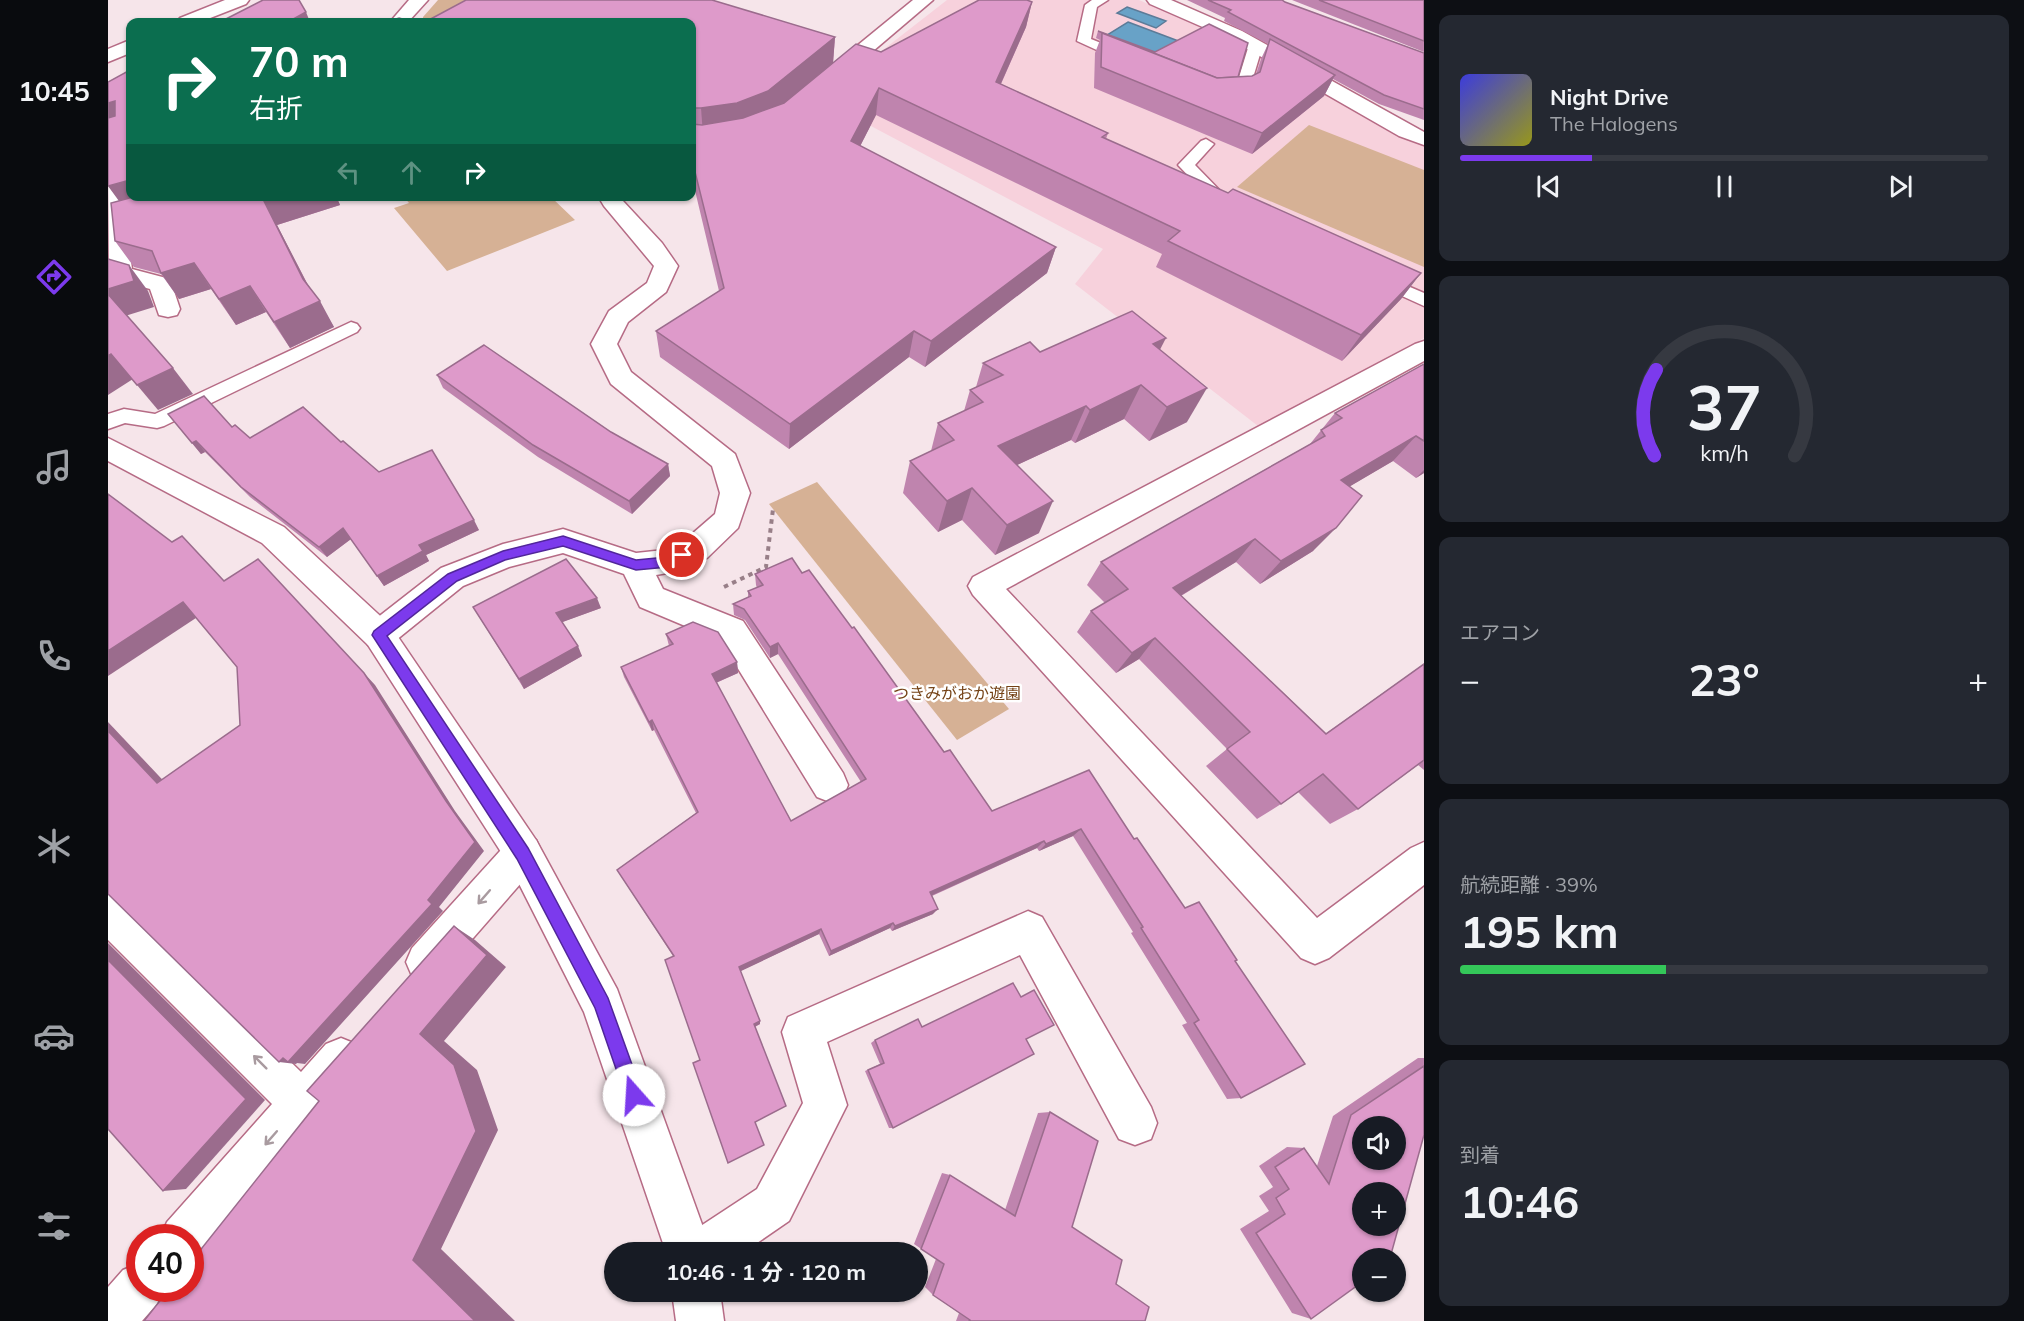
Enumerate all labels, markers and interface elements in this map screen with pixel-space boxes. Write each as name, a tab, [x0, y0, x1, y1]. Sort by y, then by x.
text: 70 m	[249, 35, 349, 88]
icon: right	[150, 42, 228, 120]
text: 10:45	[18, 74, 90, 108]
text: Night Drive	[1550, 83, 1669, 111]
text: 右折	[249, 91, 303, 125]
text: The Halogens	[1550, 111, 1678, 136]
icon: left	[332, 156, 365, 189]
icon: ahead	[395, 156, 428, 189]
icon: right	[458, 156, 491, 189]
icon: previous	[1532, 170, 1565, 203]
icon: pause	[1708, 170, 1741, 203]
icon: next	[1884, 170, 1917, 203]
icon: directions	[33, 256, 75, 298]
text: 37	[1687, 367, 1761, 446]
text: km/h	[1700, 440, 1748, 467]
icon: music	[33, 446, 75, 488]
pin	[656, 529, 707, 580]
icon: arrive	[665, 538, 698, 571]
text: エアコン	[1460, 620, 1540, 645]
icon: phone	[33, 635, 75, 677]
text: 23°	[1688, 651, 1760, 707]
text: −	[1460, 659, 1480, 700]
text: +	[1968, 659, 1988, 700]
park label: つきみがおか遊園	[893, 683, 1021, 703]
icon: climate	[33, 825, 75, 867]
text: 航続距離 · 39%	[1460, 872, 1598, 897]
one-way arrow	[477, 889, 491, 904]
text: 195 km	[1460, 903, 1619, 959]
icon: car	[33, 1015, 75, 1057]
one-way arrow	[253, 1054, 268, 1069]
position arrow	[602, 1063, 666, 1127]
map controls	[1352, 1116, 1406, 1302]
button: sound	[1352, 1116, 1406, 1170]
one-way arrow	[264, 1130, 278, 1145]
text: 到着	[1460, 1142, 1500, 1167]
text: 10:46	[1460, 1173, 1579, 1229]
button: +	[1352, 1182, 1406, 1236]
icon: filters	[33, 1205, 75, 1247]
speed limit sign: 40	[126, 1224, 204, 1302]
button: −	[1352, 1248, 1406, 1302]
text: 10:46 · 1 分 · 120 m	[666, 1258, 866, 1286]

